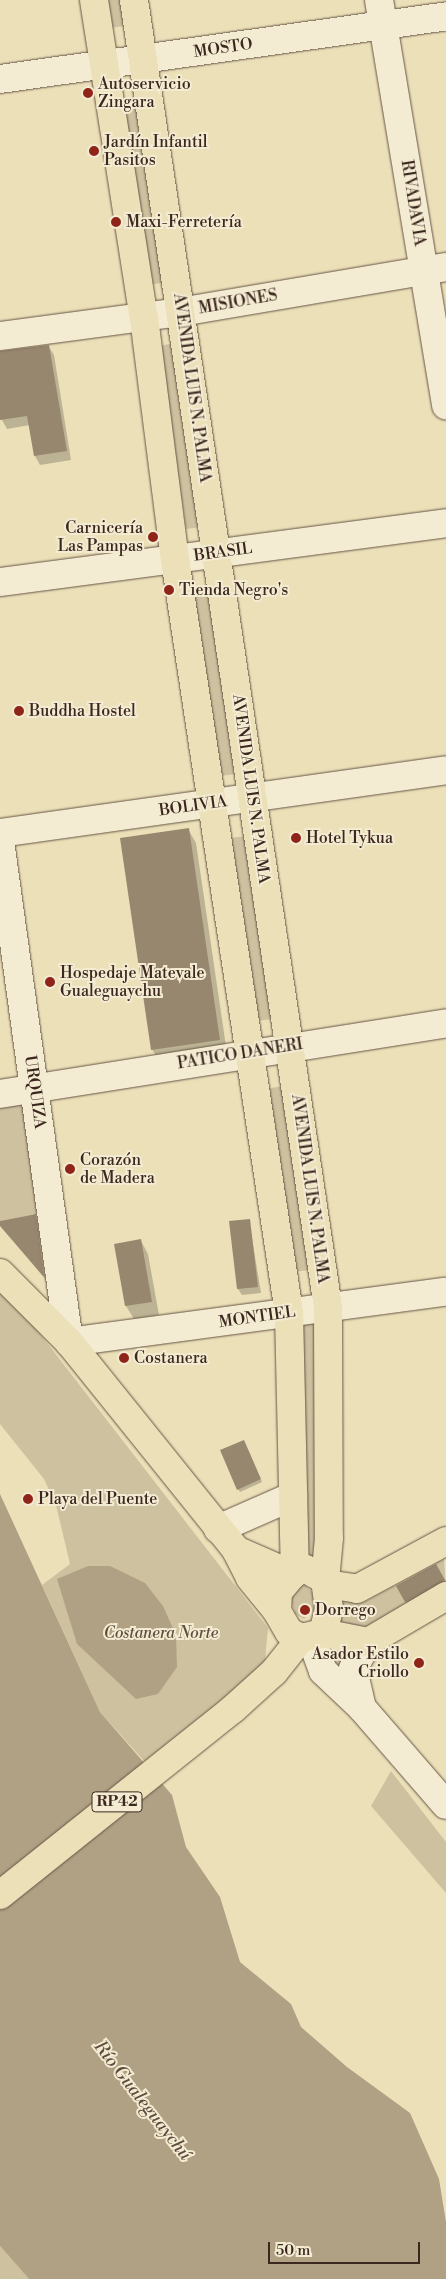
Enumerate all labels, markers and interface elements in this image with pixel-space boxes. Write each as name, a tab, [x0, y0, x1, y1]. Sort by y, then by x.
street label: MOSTO	[192, 34, 254, 62]
place label: Autoservicio Zingara	[98, 74, 191, 112]
marker: Autoservicio Zingara	[82, 87, 94, 99]
place label: Jardín Infantil Pasitos	[104, 132, 208, 170]
marker: Jardín Infantil Pasitos	[88, 145, 100, 157]
street label: RIVADAVIA	[397, 159, 429, 247]
place label: Maxi-Ferretería	[126, 212, 242, 232]
marker: Maxi-Ferretería	[110, 216, 122, 228]
street label: MISIONES	[197, 286, 279, 318]
street label: AVENIDA LUIS N. PALMA	[169, 292, 215, 484]
place label: Carnicería Las Pampas	[57, 518, 143, 556]
marker: Carnicería Las Pampas	[147, 531, 159, 543]
street label: BRASIL	[193, 538, 253, 566]
place label: Tienda Negro's	[179, 580, 288, 600]
marker: Tienda Negro's	[163, 584, 175, 596]
street label: AVENIDA LUIS N. PALMA	[228, 693, 274, 885]
place label: Buddha Hostel	[29, 701, 136, 721]
marker: Buddha Hostel	[13, 705, 25, 717]
street label: BOLIVIA	[158, 792, 228, 820]
place label: Hotel Tykua	[306, 828, 393, 848]
marker: Hotel Tykua	[290, 832, 302, 844]
place label: Hospedaje Matevale Gualeguaychu	[60, 963, 204, 1001]
marker: Hospedaje Matevale Gualeguaychu	[44, 976, 56, 988]
street label: PATICO DANERI	[176, 1035, 304, 1073]
street label: URQUIZA	[20, 1054, 50, 1130]
street label: AVENIDA LUIS N. PALMA	[287, 1093, 333, 1285]
place label: Corazón de Madera	[80, 1150, 155, 1188]
marker: Corazón de Madera	[64, 1163, 76, 1175]
street label: MONTIEL	[217, 1302, 297, 1332]
place label: Costanera	[134, 1348, 208, 1368]
marker: Costanera	[118, 1352, 130, 1364]
place label: Playa del Puente	[38, 1489, 157, 1509]
marker: Playa del Puente	[22, 1493, 34, 1505]
place label: Dorrego	[315, 1600, 376, 1620]
marker: Dorrego	[299, 1604, 311, 1616]
park label: Costanera Norte	[104, 1623, 218, 1643]
place label: Asador Estilo Criollo	[312, 1644, 409, 1682]
marker: Asador Estilo Criollo	[413, 1657, 425, 1669]
road number: RP42	[91, 1790, 143, 1814]
water label: Río Gualeguaychú	[89, 2037, 195, 2165]
scale bar	[271, 2232, 424, 2264]
text: 50 m	[276, 2241, 310, 2260]

